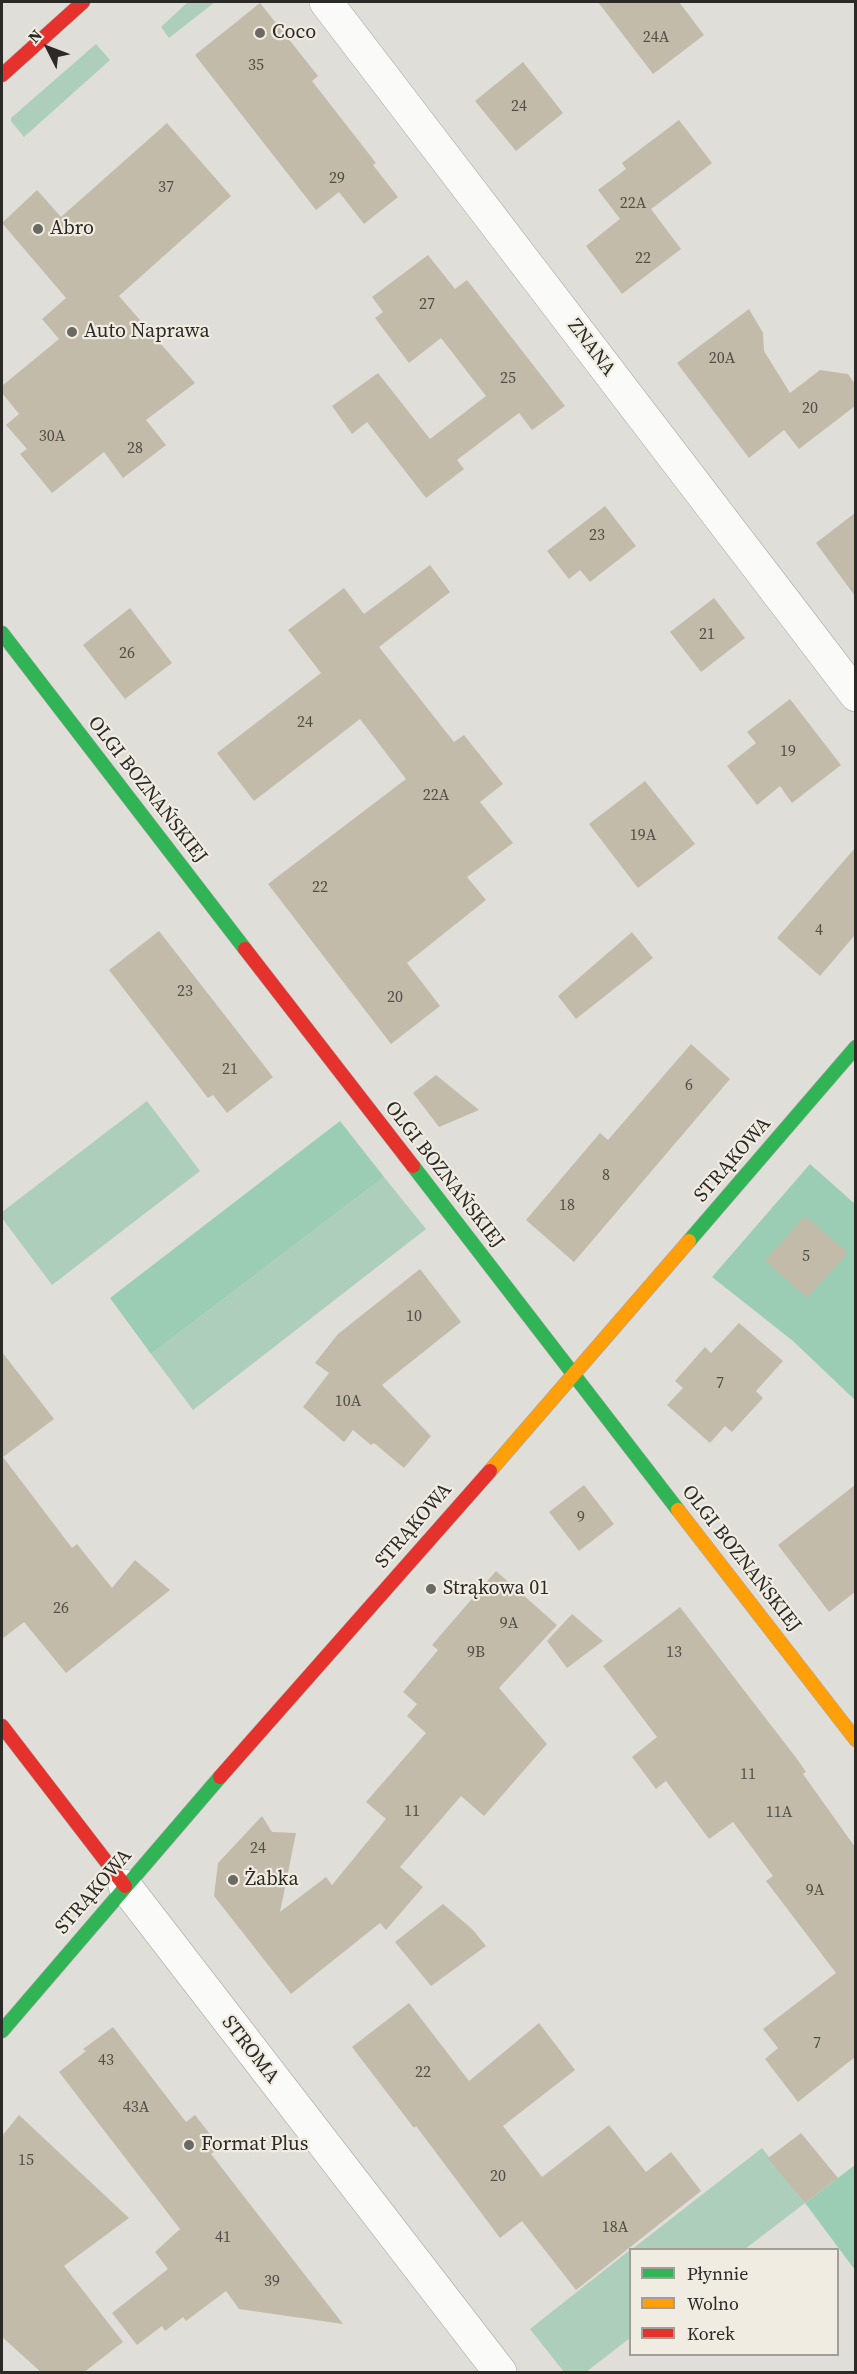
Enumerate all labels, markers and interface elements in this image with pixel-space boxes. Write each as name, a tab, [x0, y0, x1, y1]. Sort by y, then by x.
north arrow	[18, 18, 78, 78]
place label: Coco	[272, 21, 316, 45]
text: N	[23, 24, 47, 48]
marker: Coco	[253, 26, 267, 40]
house number: 24A	[643, 28, 669, 48]
house number: 35	[248, 56, 264, 76]
house number: 24	[511, 97, 527, 117]
house number: 29	[329, 169, 345, 189]
house number: 37	[158, 178, 174, 198]
house number: 22A	[620, 194, 646, 214]
place label: Abro	[50, 217, 94, 241]
marker: Abro	[31, 222, 45, 236]
house number: 22	[635, 249, 651, 269]
house number: 27	[419, 295, 435, 315]
street label: ZNANA	[562, 315, 620, 381]
place label: Auto Naprawa	[84, 320, 210, 344]
marker: Auto Naprawa	[65, 325, 79, 339]
house number: 20A	[709, 349, 735, 369]
house number: 25	[500, 369, 516, 389]
house number: 20	[802, 399, 818, 419]
house number: 30A	[39, 427, 65, 447]
house number: 28	[127, 439, 143, 459]
house number: 23	[589, 526, 605, 546]
house number: 21	[699, 625, 715, 645]
house number: 26	[119, 644, 135, 664]
street label: OLGI BOZNAŃSKIEJ	[82, 712, 212, 868]
house number: 24	[297, 713, 313, 733]
house number: 19	[780, 742, 796, 762]
house number: 22A	[423, 786, 449, 806]
house number: 19A	[630, 826, 656, 846]
house number: 22	[312, 878, 328, 898]
house number: 4	[815, 921, 823, 941]
house number: 23	[177, 982, 193, 1002]
house number: 20	[387, 988, 403, 1008]
house number: 21	[222, 1060, 238, 1080]
house number: 6	[685, 1076, 693, 1096]
street label: OLGI BOZNAŃSKIEJ	[379, 1097, 509, 1253]
street label: STRĄKOWA	[689, 1112, 777, 1208]
house number: 8	[602, 1166, 610, 1186]
house number: 18	[559, 1196, 575, 1216]
house number: 5	[802, 1247, 810, 1267]
house number: 10	[406, 1307, 422, 1327]
house number: 7	[716, 1374, 724, 1394]
house number: 10A	[335, 1392, 361, 1412]
street label: STRĄKOWA	[370, 1478, 458, 1574]
street label: OLGI BOZNAŃSKIEJ	[676, 1481, 806, 1637]
house number: 9	[577, 1508, 585, 1528]
place label: Strąkowa 01	[443, 1577, 549, 1601]
marker: Strąkowa 01	[424, 1582, 438, 1596]
house number: 26	[53, 1599, 69, 1619]
house number: 9A	[500, 1614, 518, 1634]
house number: 9B	[467, 1643, 485, 1663]
house number: 13	[666, 1643, 682, 1663]
house number: 11	[740, 1765, 756, 1785]
house number: 11	[404, 1802, 420, 1822]
house number: 11A	[766, 1803, 792, 1823]
house number: 24	[250, 1839, 266, 1859]
street label: STRĄKOWA	[50, 1844, 138, 1940]
place label: Żabka	[245, 1868, 299, 1892]
marker: Żabka	[226, 1873, 240, 1887]
house number: 9A	[806, 1881, 824, 1901]
street label: STROMA	[216, 2011, 284, 2089]
house number: 7	[813, 2034, 821, 2054]
house number: 43	[98, 2051, 114, 2071]
house number: 22	[415, 2063, 431, 2083]
house number: 43A	[123, 2098, 149, 2118]
place label: Format Plus	[201, 2133, 308, 2157]
marker: Format Plus	[182, 2138, 196, 2152]
house number: 15	[18, 2151, 34, 2171]
house number: 20	[490, 2167, 506, 2187]
house number: 18A	[602, 2218, 628, 2238]
house number: 41	[215, 2228, 231, 2248]
legend	[629, 2248, 839, 2356]
text: Płynnie	[687, 2261, 748, 2286]
house number: 39	[264, 2272, 280, 2292]
text: Wolno	[687, 2291, 739, 2316]
text: Korek	[687, 2321, 735, 2346]

